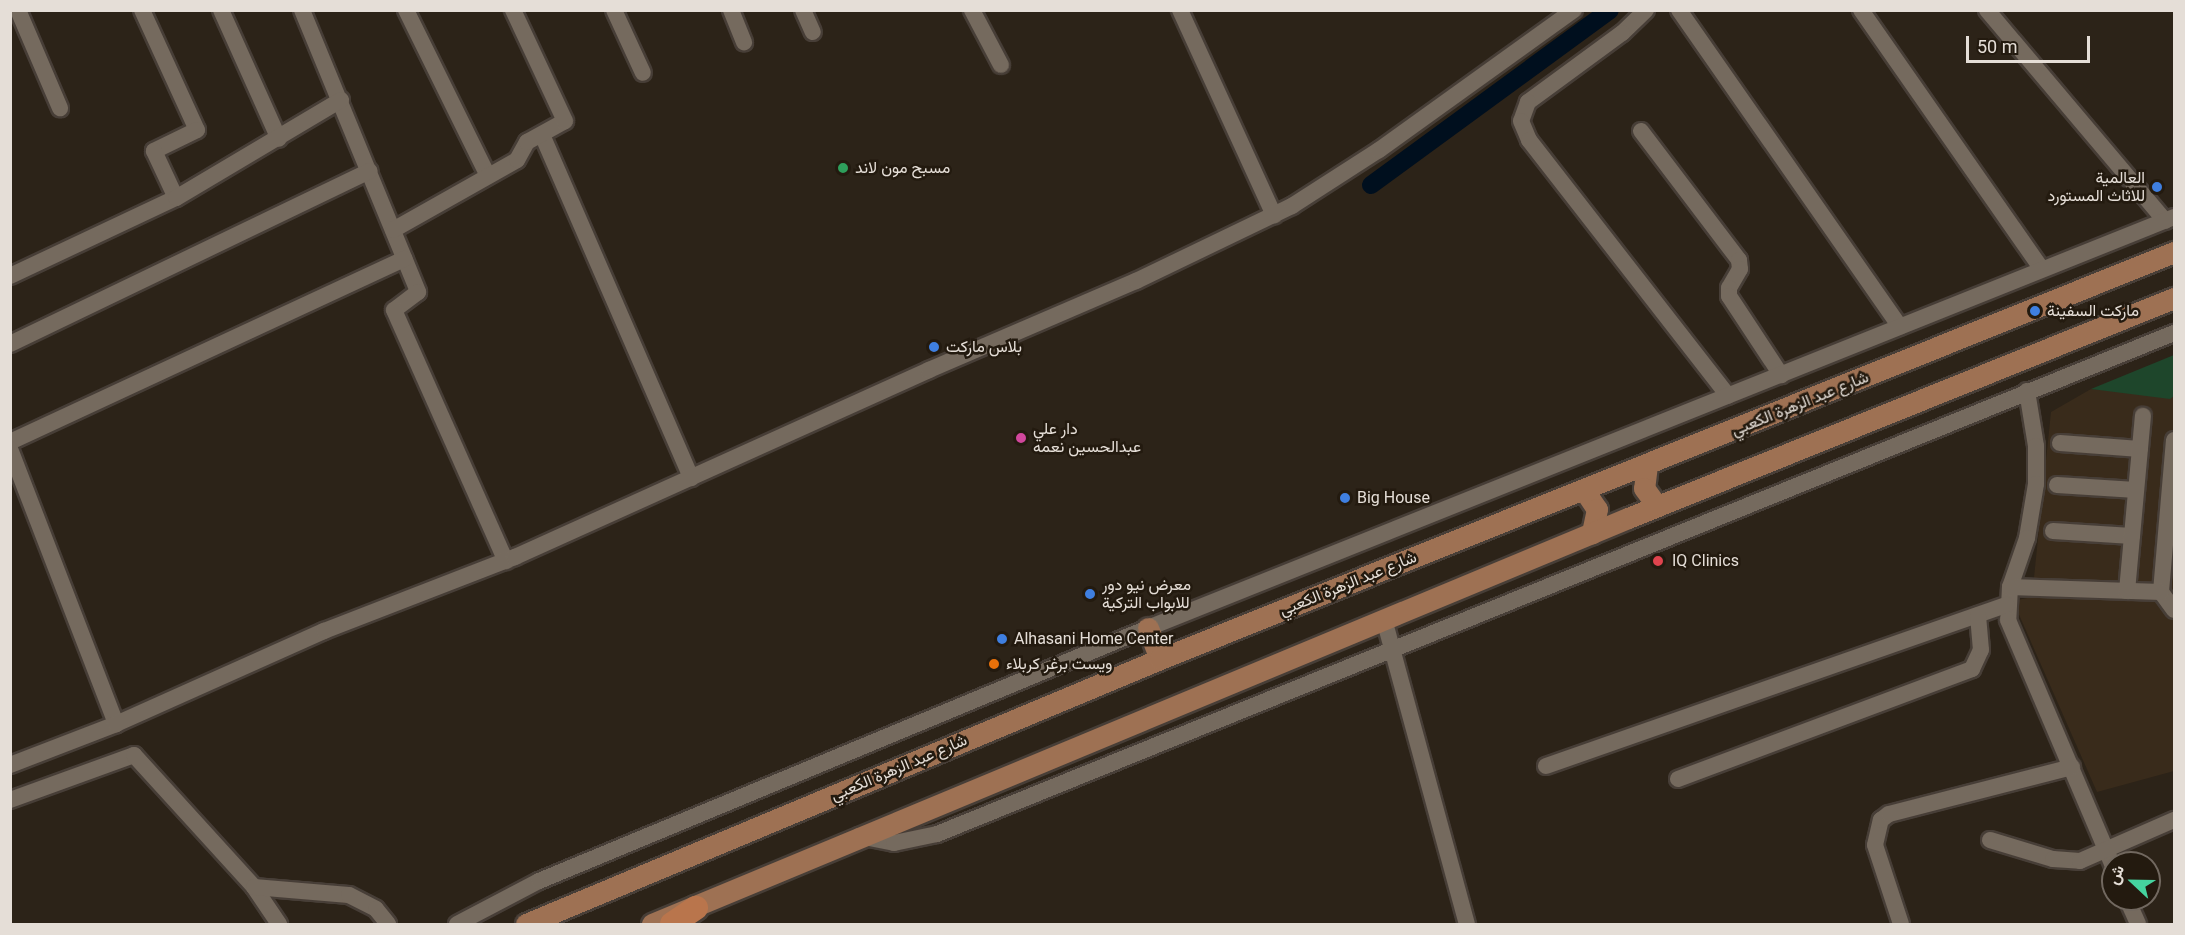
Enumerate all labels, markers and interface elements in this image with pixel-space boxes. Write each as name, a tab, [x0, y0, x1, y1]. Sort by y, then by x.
scale bar	[1969, 24, 2094, 62]
text: 50 m	[1977, 36, 2017, 57]
place label: مسبح مون لاند	[855, 158, 950, 178]
marker: مسبح مون لاند	[836, 161, 850, 175]
place label: العالمية للاثاث المستورد	[2048, 168, 2145, 206]
marker: العالمية للاثاث المستورد	[2150, 180, 2164, 194]
place label: ماركت السفينة	[2047, 301, 2139, 321]
marker: ماركت السفينة	[2028, 304, 2042, 318]
place label: بلاس ماركت	[946, 337, 1022, 357]
marker: بلاس ماركت	[927, 340, 941, 354]
street label: شارع عبد الزهرة الكعبي	[1729, 368, 1871, 440]
place label: دار علي عبدالحسين نعمه	[1033, 419, 1141, 457]
marker: دار علي عبدالحسين نعمه	[1014, 431, 1028, 445]
place label: Big House	[1357, 488, 1430, 508]
marker: Big House	[1338, 491, 1352, 505]
street label: شارع عبد الزهرة الكعبي	[1277, 548, 1419, 620]
place label: IQ Clinics	[1672, 551, 1739, 571]
marker: IQ Clinics	[1649, 552, 1667, 570]
place label: معرض نيو دور للابواب التركية	[1102, 575, 1191, 613]
marker: معرض نيو دور للابواب التركية	[1083, 587, 1097, 601]
place label: Alhasani Home Center	[1014, 629, 1173, 649]
marker: Alhasani Home Center	[995, 632, 1009, 646]
place label: ويست برغر كربلاء	[1006, 654, 1112, 674]
marker: ويست برغر كربلاء	[987, 657, 1001, 671]
street label: شارع عبد الزهرة الكعبي	[828, 731, 970, 805]
north arrow	[2101, 851, 2161, 911]
text: ش	[2103, 862, 2128, 887]

